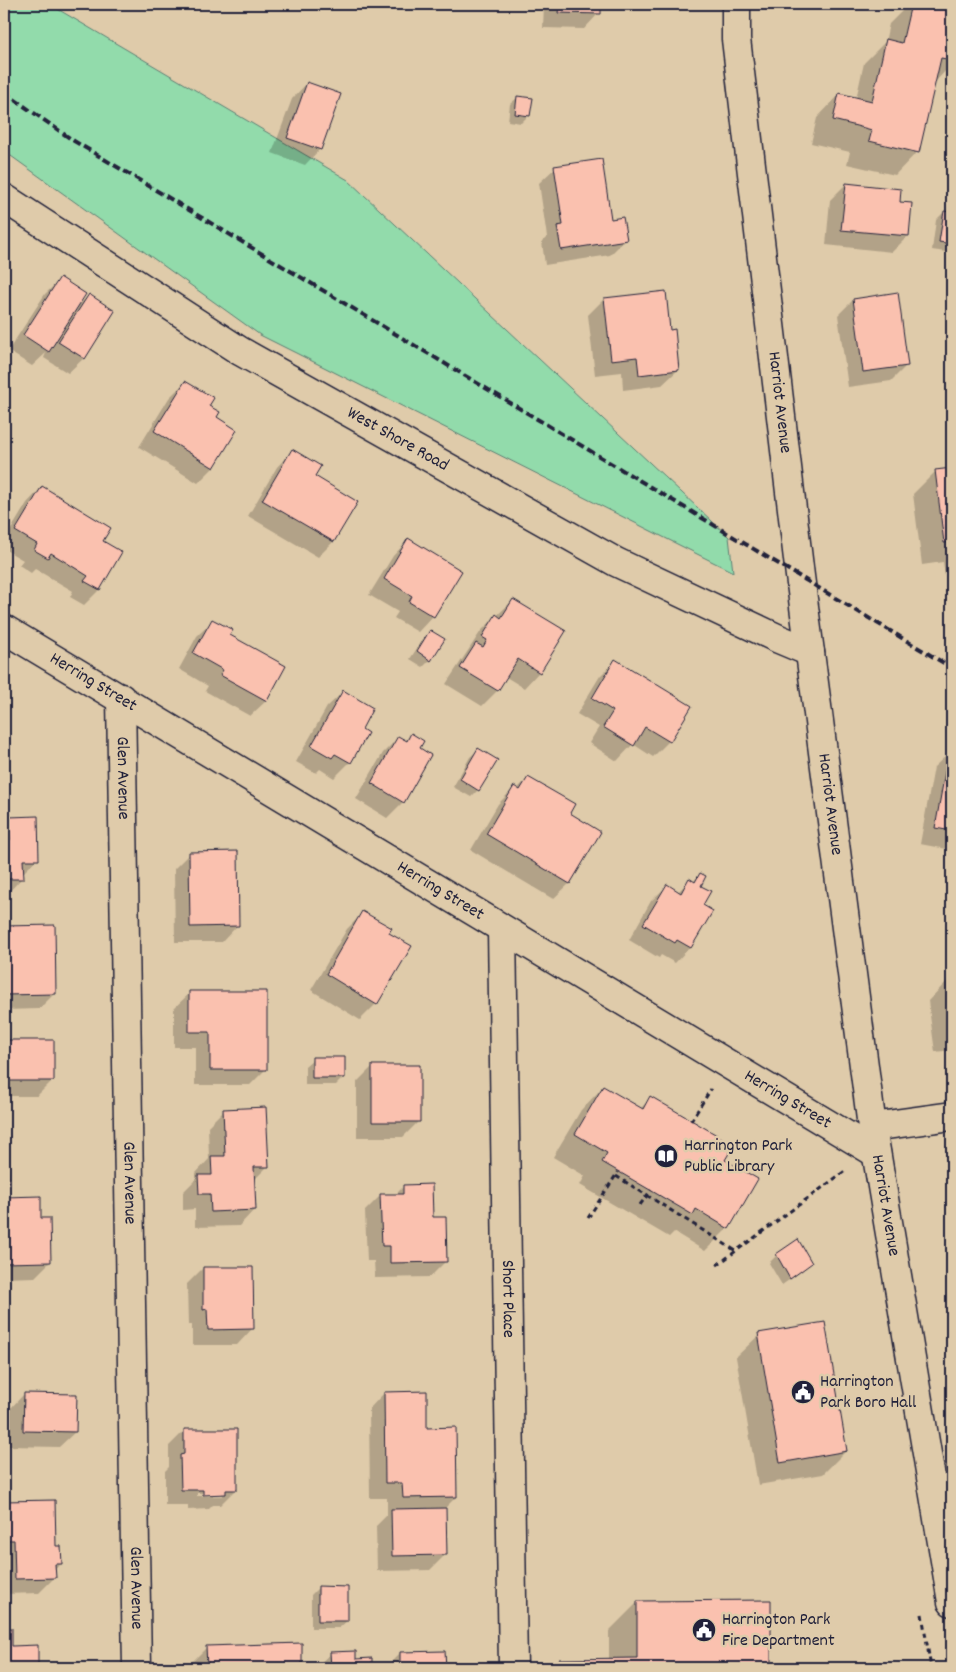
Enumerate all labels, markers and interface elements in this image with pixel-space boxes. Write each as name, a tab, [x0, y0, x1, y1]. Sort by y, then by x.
street label: Harriot Avenue	[761, 350, 798, 455]
street label: West Shore Road	[342, 401, 453, 478]
street label: Herring Street	[45, 647, 142, 719]
street label: Glen Avenue	[109, 736, 136, 820]
street label: Harriot Avenue	[811, 752, 849, 857]
street label: Herring Street	[392, 855, 489, 927]
street label: Herring Street	[739, 1064, 836, 1136]
place label: Harrington Park Public Library	[684, 1134, 792, 1180]
street label: Glen Avenue	[116, 1141, 142, 1225]
library icon: Harrington Park Public Library	[653, 1143, 679, 1169]
street label: Harriot Avenue	[864, 1153, 906, 1258]
street label: Short Place	[494, 1260, 521, 1338]
place label: Harrington Park Boro Hall	[820, 1370, 917, 1416]
public building icon: Harrington Park Boro Hall	[790, 1379, 816, 1405]
street label: Glen Avenue	[122, 1546, 149, 1630]
place label: Harrington Park Fire Department	[722, 1608, 835, 1654]
public building icon: Harrington Park Fire Department	[691, 1617, 717, 1643]

